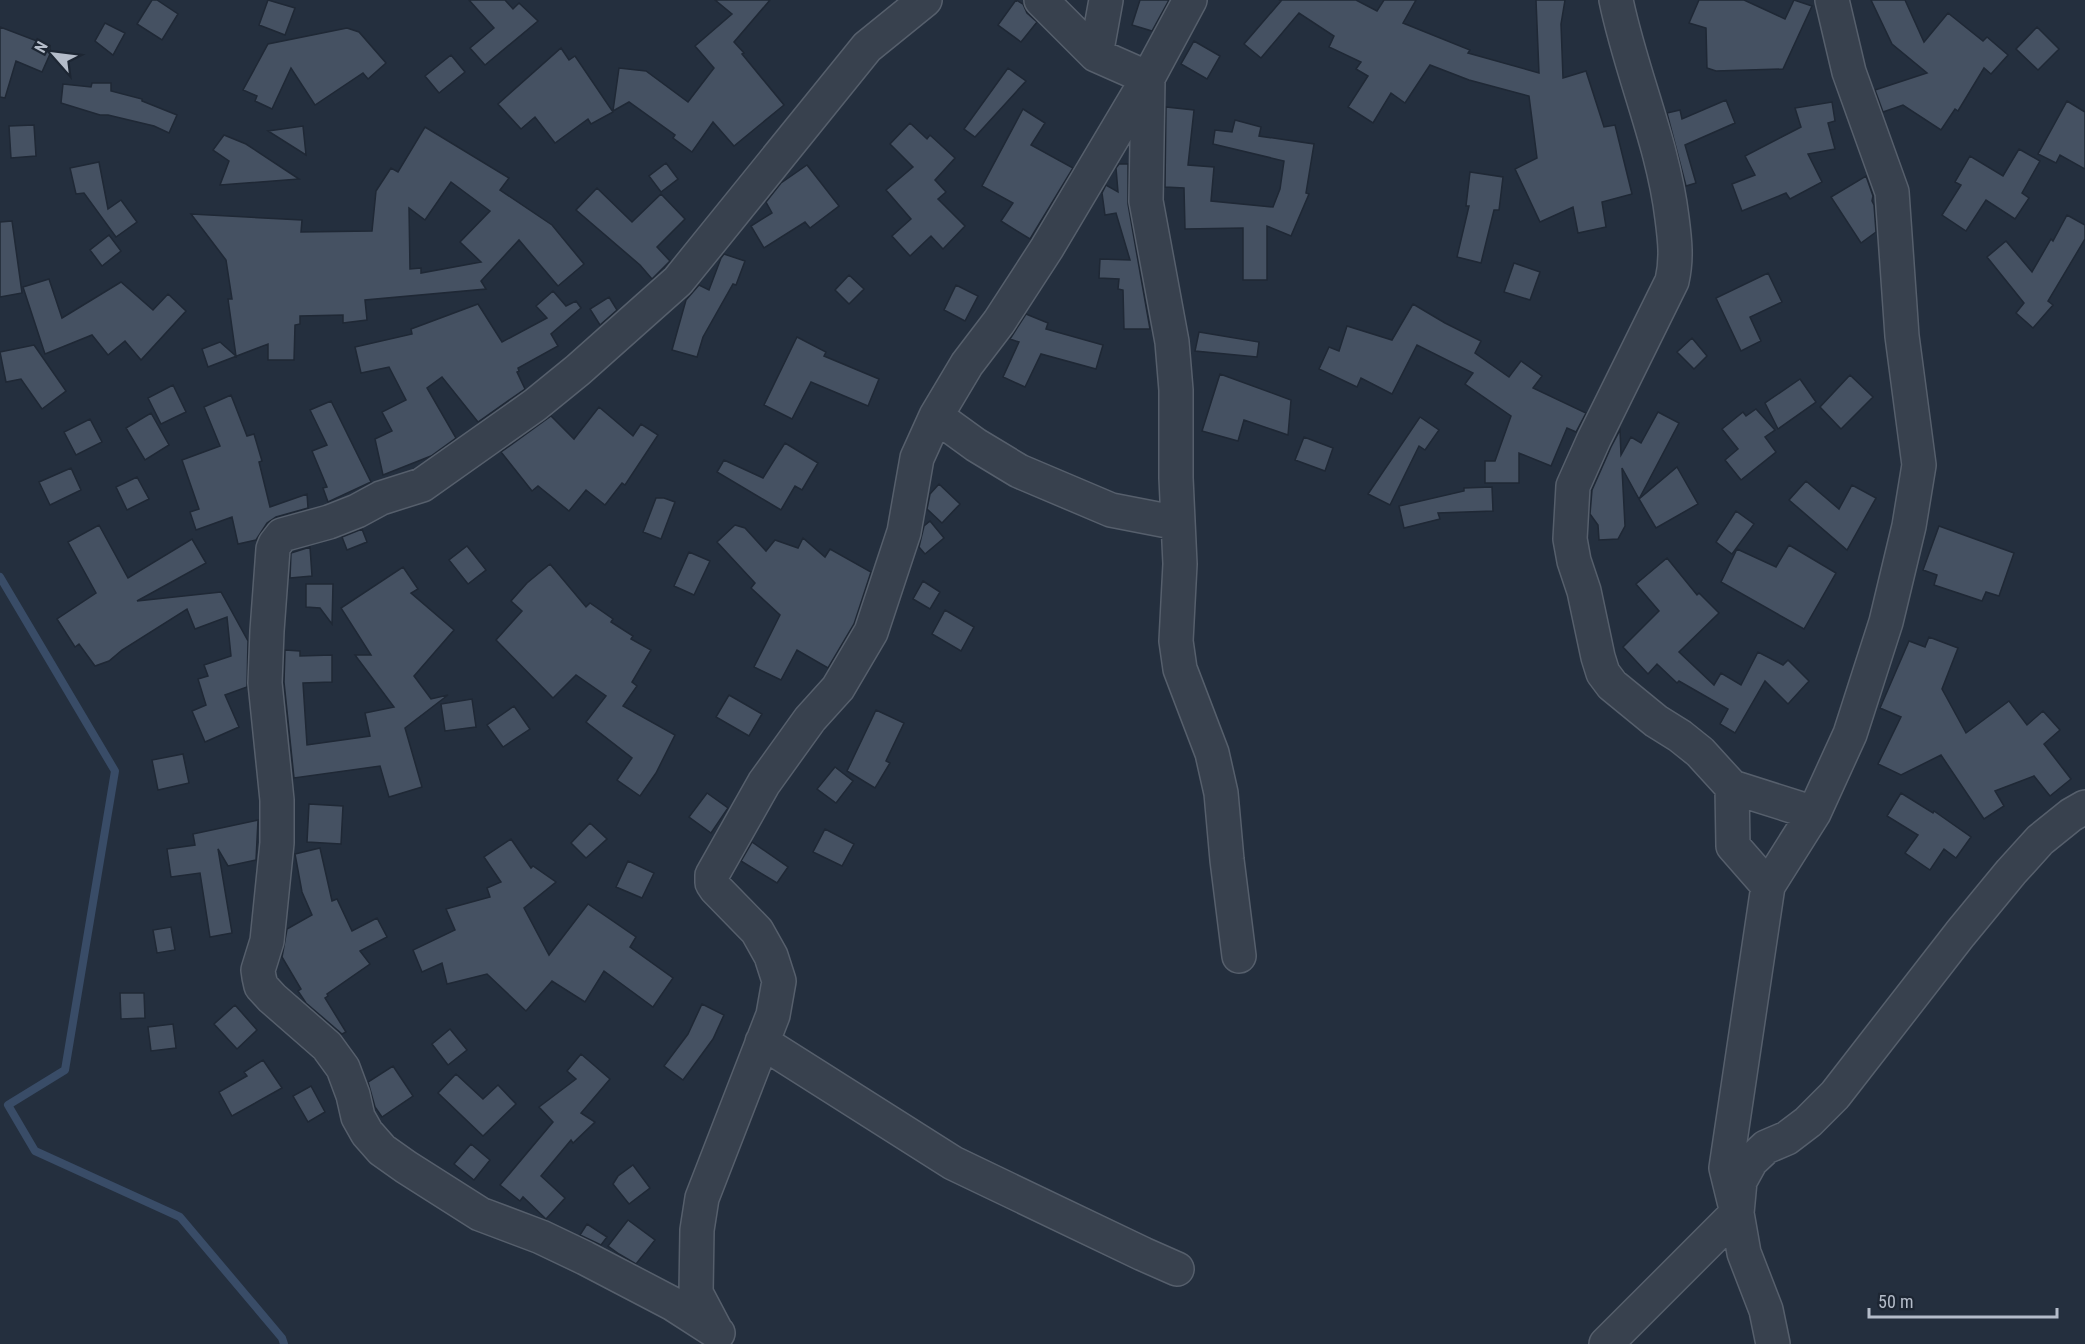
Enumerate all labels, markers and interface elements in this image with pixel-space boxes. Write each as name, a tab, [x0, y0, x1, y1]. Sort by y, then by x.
north arrow	[24, 24, 84, 84]
text: N	[31, 38, 52, 56]
scale bar	[1869, 1281, 2056, 1319]
text: 50 m	[1878, 1291, 1913, 1312]

